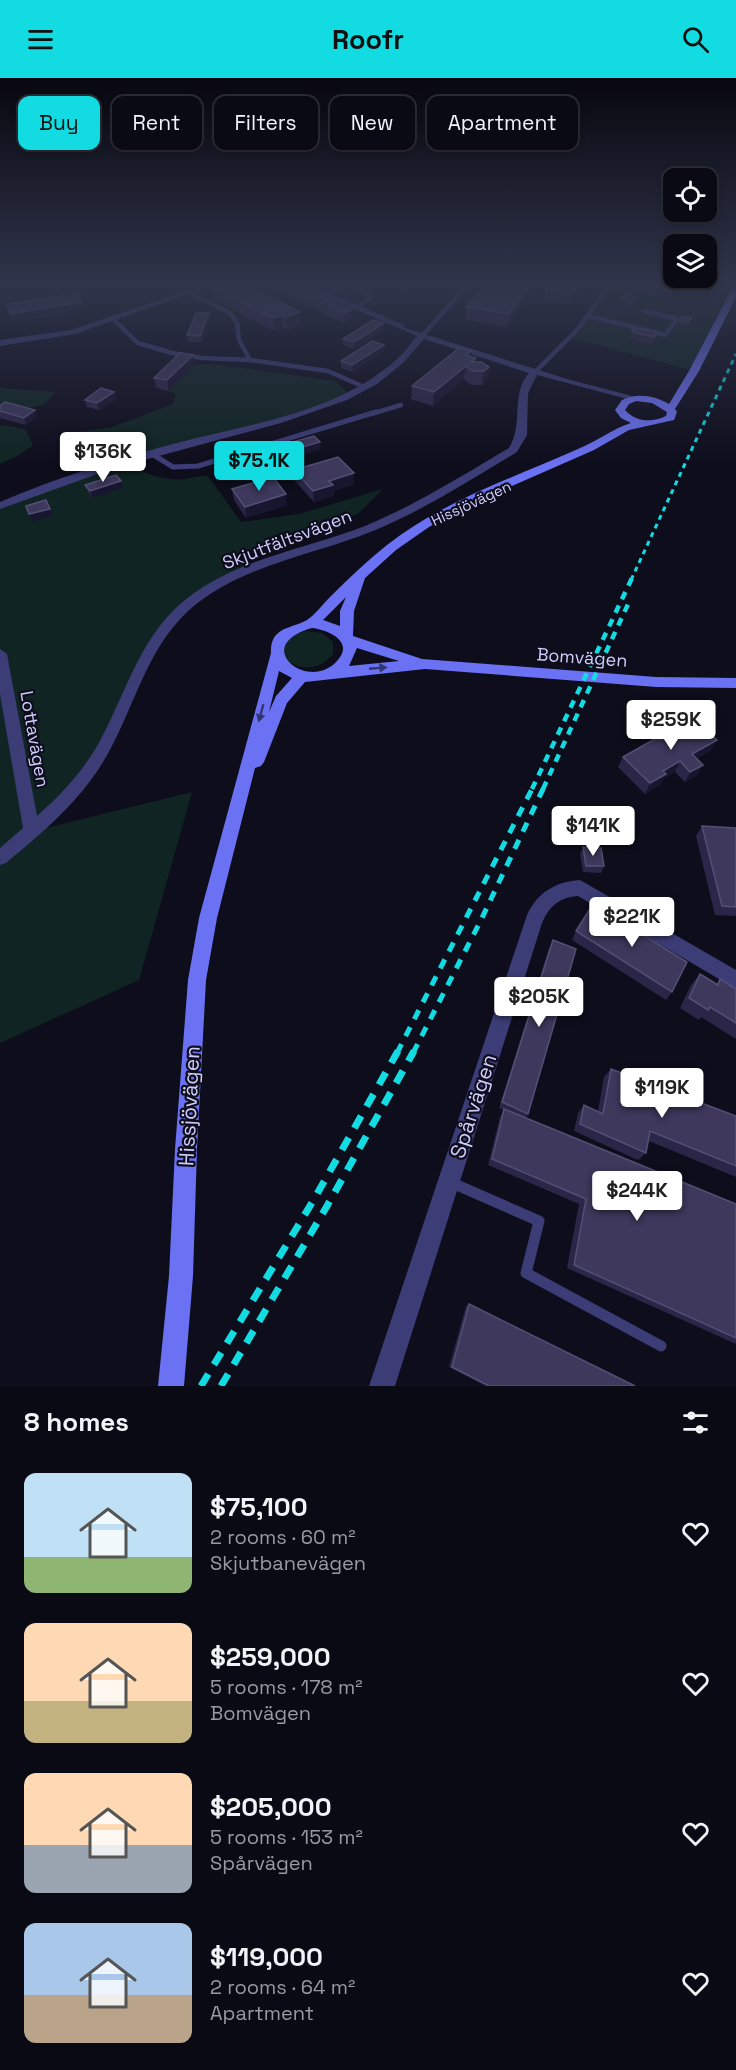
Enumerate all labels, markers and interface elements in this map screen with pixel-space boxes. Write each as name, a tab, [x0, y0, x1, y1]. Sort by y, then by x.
text: Roofr	[332, 22, 404, 57]
icon: menu	[24, 23, 57, 56]
icon: search	[679, 23, 712, 56]
chip: Buy	[18, 96, 100, 150]
chip: Rent	[112, 96, 202, 150]
chip: Filters	[214, 96, 318, 150]
chip: New	[330, 96, 415, 150]
chip: Apartment	[427, 96, 578, 150]
map controls	[663, 168, 717, 288]
button: locate	[663, 168, 717, 222]
button: layers	[663, 234, 717, 288]
pin: $136K	[61, 432, 145, 483]
text: $136K	[74, 438, 132, 464]
pin: $75.1K	[210, 441, 308, 492]
text: $75.1K	[228, 447, 290, 473]
street label: Hissjövägen	[428, 476, 514, 530]
street label: Skjutfältsvägen	[219, 504, 355, 574]
street label: Bomvägen	[536, 642, 628, 672]
one-way arrow	[369, 664, 388, 673]
street label: Lottavägen	[15, 689, 55, 789]
pin: $259K	[629, 700, 713, 751]
one-way arrow	[256, 704, 265, 722]
text: $259K	[641, 706, 701, 732]
pin: $141K	[551, 806, 635, 857]
text: $141K	[566, 812, 620, 838]
pin: $221K	[590, 897, 674, 948]
text: $221K	[603, 903, 661, 929]
pin: $205K	[497, 977, 581, 1028]
text: $205K	[508, 983, 570, 1009]
street label: Hissjövägen	[172, 1045, 206, 1167]
street label: Spårvägen	[443, 1050, 503, 1162]
pin: $119K	[620, 1068, 704, 1119]
text: $119K	[634, 1074, 690, 1100]
pin: $244K	[595, 1171, 679, 1222]
text: $244K	[606, 1177, 668, 1203]
text: 8 homes	[24, 1405, 129, 1439]
icon: filters	[679, 1406, 712, 1439]
text: $75,100	[210, 1490, 308, 1524]
icon: home	[72, 1497, 144, 1569]
icon: heart	[679, 1517, 712, 1550]
text: 2 rooms · 60 m²	[210, 1524, 356, 1550]
text: Skjutbanevägen	[210, 1550, 366, 1576]
text: $259,000	[210, 1640, 330, 1674]
icon: home	[72, 1647, 144, 1719]
icon: heart	[679, 1667, 712, 1700]
text: 5 rooms · 178 m²	[210, 1674, 362, 1700]
text: Bomvägen	[210, 1700, 311, 1726]
text: $205,000	[210, 1790, 332, 1824]
icon: home	[72, 1797, 144, 1869]
icon: heart	[679, 1817, 712, 1850]
text: 5 rooms · 153 m²	[210, 1824, 363, 1850]
text: Spårvägen	[210, 1850, 313, 1876]
text: $119,000	[210, 1940, 323, 1974]
icon: home	[72, 1947, 144, 2019]
icon: heart	[679, 1967, 712, 2000]
text: 2 rooms · 64 m²	[210, 1974, 355, 2000]
text: Apartment	[210, 2000, 314, 2026]

